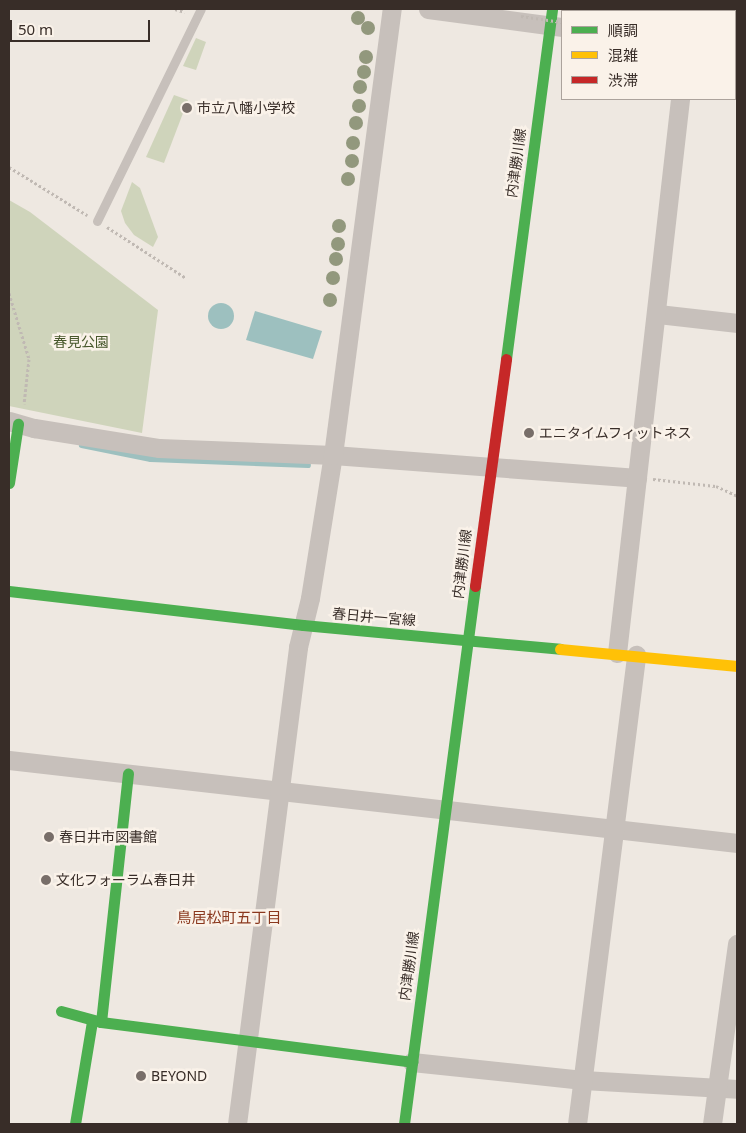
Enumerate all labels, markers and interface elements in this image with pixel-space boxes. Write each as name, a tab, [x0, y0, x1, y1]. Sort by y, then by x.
scale bar	[12, 10, 152, 42]
legend	[561, 10, 736, 100]
text: 50 m	[18, 19, 53, 39]
text: 順調	[608, 20, 638, 40]
text: 混雑	[608, 45, 638, 65]
text: 渋滞	[608, 70, 638, 90]
place label: 市立八幡小学校	[197, 100, 295, 116]
marker: 市立八幡小学校	[181, 102, 193, 114]
street label: 内津勝川線	[503, 127, 529, 199]
park label: 春見公園	[53, 334, 109, 350]
place label: エニタイムフィットネス	[539, 425, 693, 441]
marker: エニタイムフィットネス	[523, 427, 535, 439]
street label: 内津勝川線	[449, 528, 475, 600]
street label: 春日井一宮線	[331, 605, 417, 629]
place label: 春日井市図書館	[59, 829, 157, 845]
marker: 春日井市図書館	[43, 831, 55, 843]
place label: 文化フォーラム春日井	[56, 872, 196, 888]
marker: 文化フォーラム春日井	[40, 874, 52, 886]
district label: 鳥居松町五丁目	[177, 909, 281, 927]
street label: 内津勝川線	[396, 930, 422, 1002]
place label: BEYOND	[151, 1068, 207, 1084]
marker: BEYOND	[135, 1070, 147, 1082]

